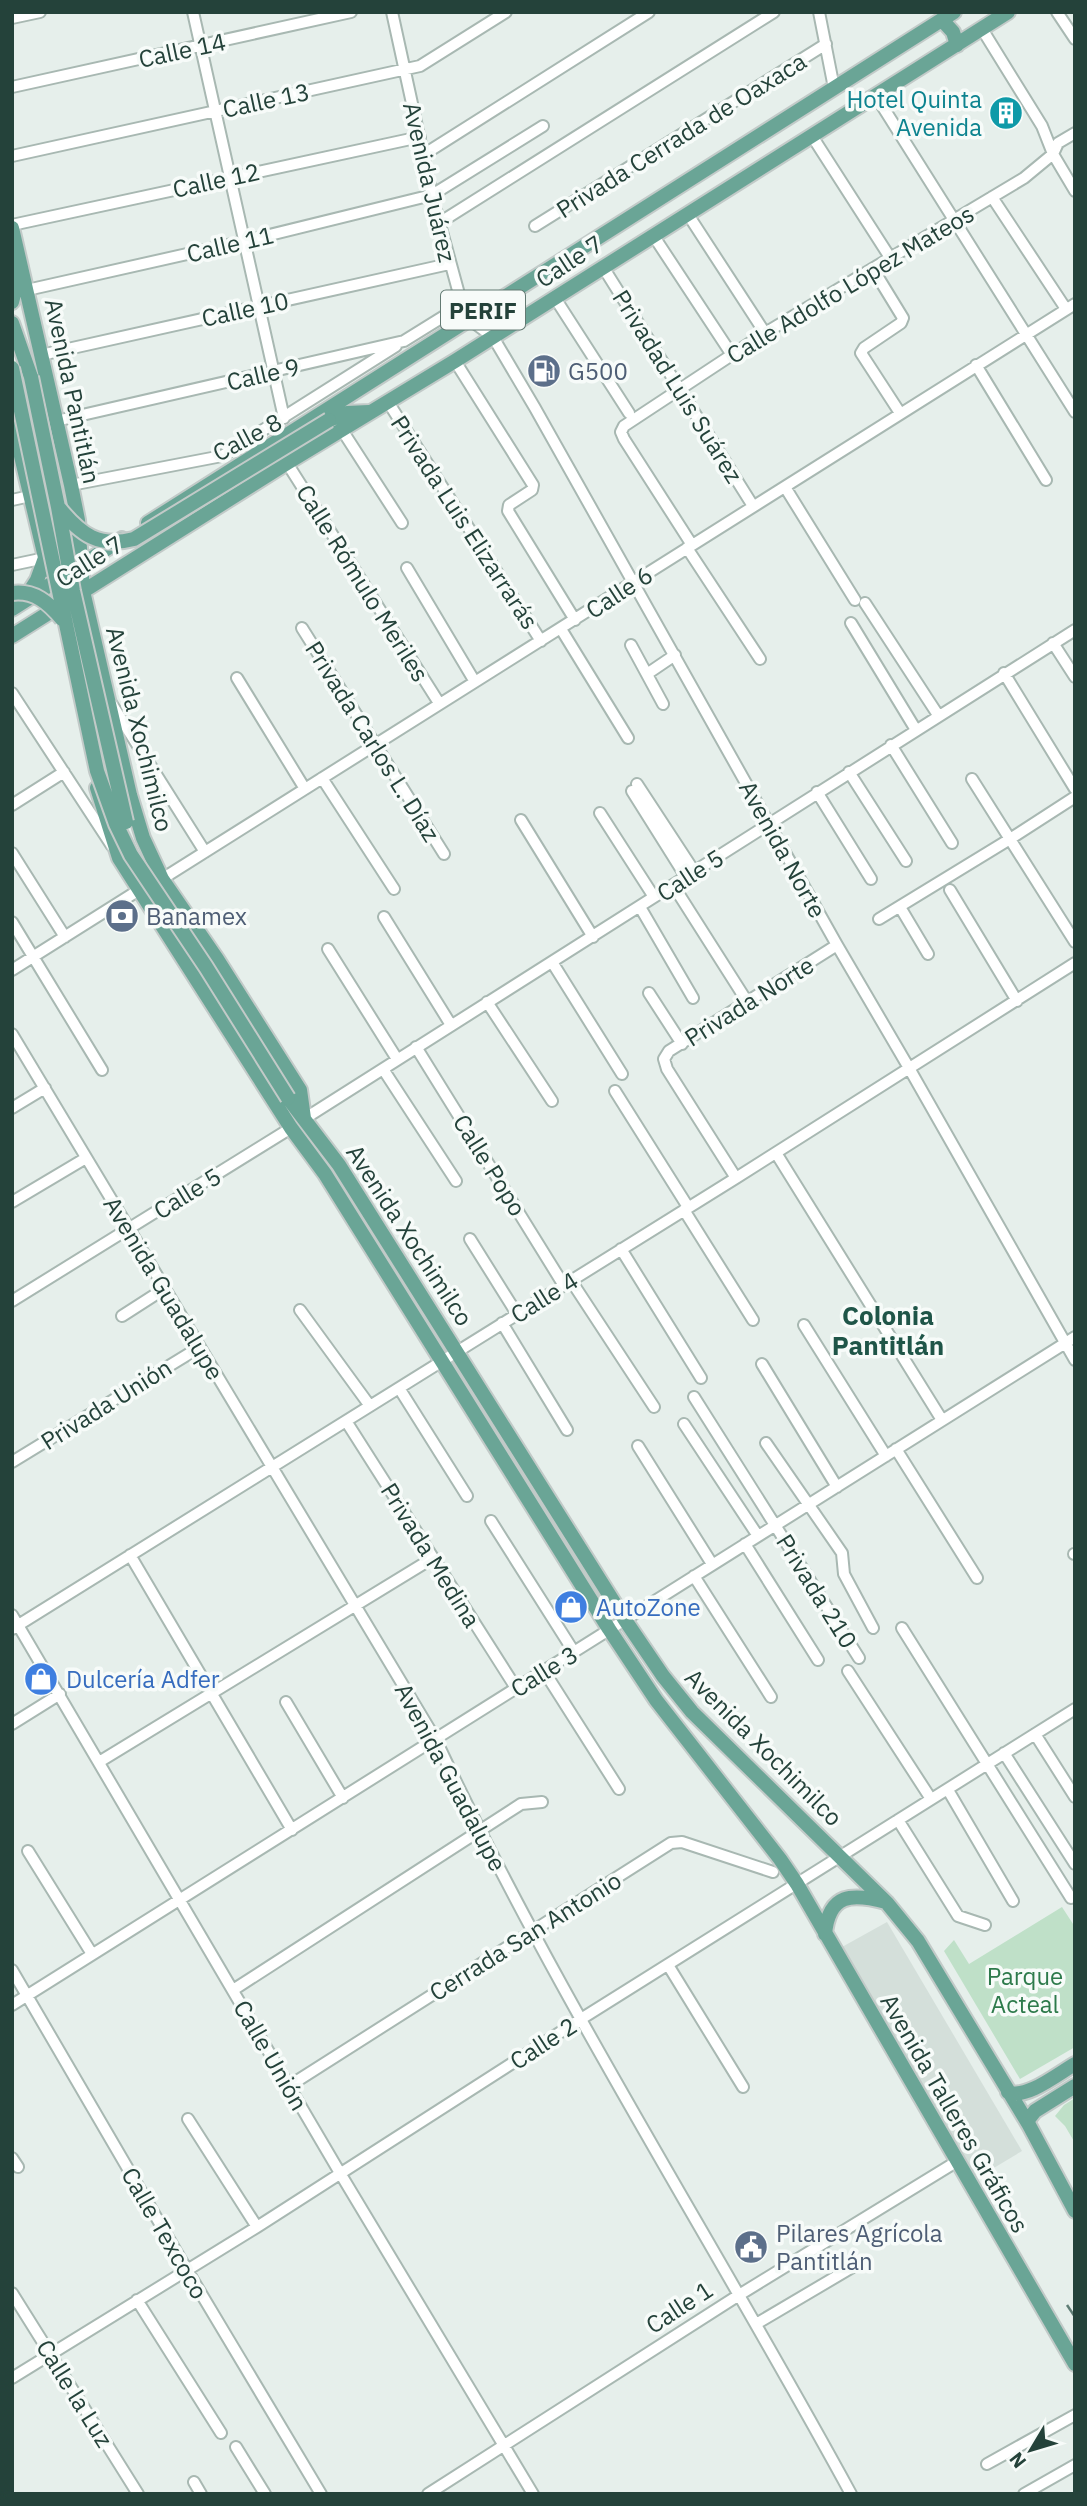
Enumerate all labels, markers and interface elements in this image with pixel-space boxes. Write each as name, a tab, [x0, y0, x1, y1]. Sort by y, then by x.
street label: Calle 14	[135, 25, 229, 75]
street label: Privada Cerrada de Oaxaca	[550, 45, 812, 225]
street label: Calle 13	[219, 75, 313, 125]
place label: Hotel Quinta Avenida	[846, 83, 982, 143]
building icon: Hotel Quinta Avenida	[987, 94, 1025, 132]
street label: Avenida Juárez	[396, 99, 464, 265]
street label: Calle 12	[169, 155, 263, 205]
street label: Calle Adolfo López Mateos	[720, 197, 980, 371]
street label: Calle 11	[183, 218, 277, 270]
street label: Calle 7	[529, 227, 609, 295]
street label: Privadad Luis Suárez	[606, 283, 750, 489]
street label: Calle 10	[198, 284, 292, 334]
road number: PERIF	[441, 290, 525, 330]
street label: Avenida Pantitlán	[38, 296, 108, 486]
street label: Calle 9	[223, 350, 303, 398]
fuel station icon: G500	[525, 352, 563, 390]
place label: G500	[568, 355, 628, 387]
street label: Calle 8	[207, 406, 287, 468]
street label: Privada Luis Elizarrarás	[384, 409, 546, 635]
street label: Calle Rómulo Meriles	[289, 478, 437, 688]
street label: Calle 7	[49, 528, 129, 594]
street label: Calle 6	[579, 558, 659, 626]
street label: Avenida Xochimilco	[99, 623, 181, 835]
street label: Privada Carlos L. Díaz	[298, 635, 448, 847]
street label: Avenida Norte	[732, 775, 834, 923]
street label: Calle 5	[650, 841, 730, 909]
bank icon: Banamex	[103, 897, 141, 935]
place label: Banamex	[146, 900, 247, 932]
street label: Privada Norte	[678, 949, 820, 1053]
street label: Calle Popo	[446, 1108, 534, 1222]
street label: Avenida Xochimilco	[339, 1138, 481, 1332]
street label: Calle 5	[147, 1160, 227, 1226]
street label: Avenida Guadalupe	[97, 1190, 231, 1386]
street label: Calle 4	[504, 1264, 584, 1330]
district label: Colonia Pantitlán	[832, 1298, 944, 1362]
street label: Privada Unión	[34, 1351, 178, 1457]
street label: Privada Medina	[374, 1477, 488, 1634]
street label: Privada 210	[769, 1528, 865, 1654]
shop icon: AutoZone	[552, 1588, 590, 1626]
place label: AutoZone	[596, 1591, 701, 1623]
street label: Calle 3	[504, 1638, 584, 1704]
shop icon: Dulcería Adfer	[22, 1660, 60, 1698]
street label: Avenida Xochimilco	[678, 1661, 850, 1833]
place label: Dulcería Adfer	[66, 1663, 220, 1695]
street label: Avenida Guadalupe	[388, 1677, 514, 1877]
street label: Cerrada San Antonio	[423, 1864, 627, 2008]
park label: Parque Acteal	[987, 1960, 1063, 2020]
street label: Avenida Talleres Gráficos	[873, 1988, 1037, 2238]
street label: Calle Unión	[227, 1994, 315, 2116]
street label: Calle 2	[503, 2009, 583, 2077]
street label: Calle Texcoco	[114, 2161, 216, 2305]
place label: Pilares Agrícola Pantitlán	[776, 2217, 943, 2277]
public building icon: Pilares Agrícola Pantitlán	[732, 2228, 770, 2266]
street label: Calle 1	[639, 2273, 719, 2341]
street label: Calle la Luz	[29, 2333, 121, 2453]
north arrow	[996, 2415, 1066, 2485]
text: N	[1004, 2448, 1031, 2473]

